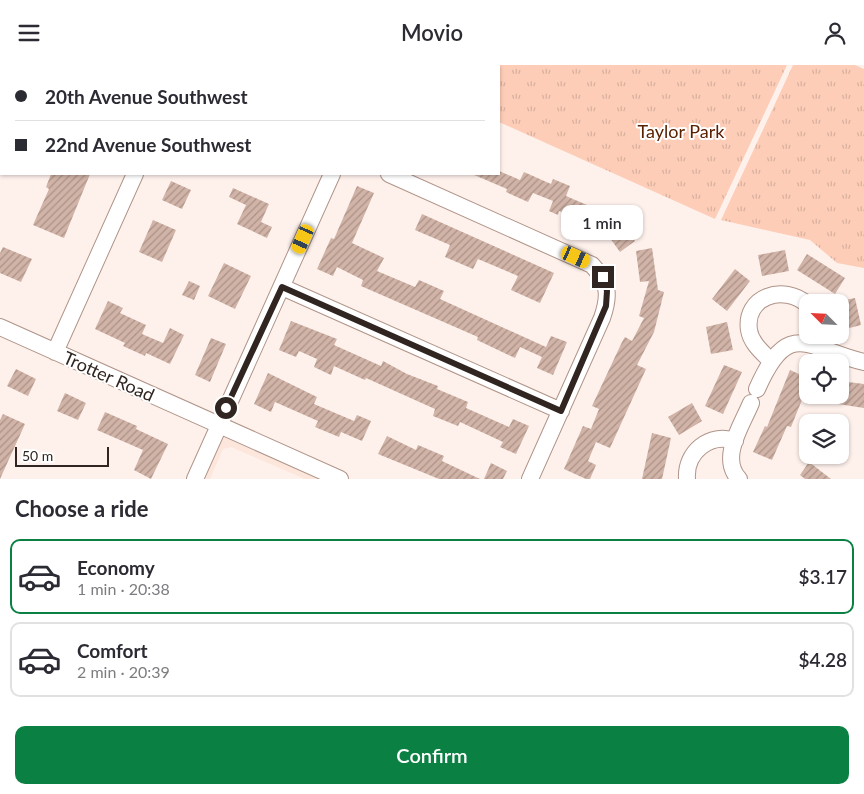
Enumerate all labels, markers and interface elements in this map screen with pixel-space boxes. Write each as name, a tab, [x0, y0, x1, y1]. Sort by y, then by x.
icon: menu	[15, 19, 43, 47]
text: Movio	[401, 19, 463, 46]
icon: person	[821, 19, 849, 47]
text: 20th Avenue Southwest	[45, 85, 248, 108]
park label: Taylor Park	[638, 120, 725, 142]
text: 22nd Avenue Southwest	[45, 133, 251, 156]
callout: 1 min	[562, 205, 644, 239]
text: 1 min	[582, 213, 622, 232]
car	[290, 222, 315, 256]
car	[559, 244, 592, 270]
route end	[592, 266, 614, 288]
north arrow	[799, 294, 849, 344]
map controls	[799, 294, 849, 464]
street label: Trotter Road	[60, 346, 158, 406]
button: locate	[799, 354, 849, 404]
route start	[215, 397, 237, 419]
button: layers	[799, 414, 849, 464]
scale bar	[15, 444, 109, 467]
text: 50 m	[22, 447, 53, 464]
text: Choose a ride	[15, 495, 149, 522]
icon: car	[17, 554, 62, 599]
text: Economy	[77, 556, 155, 579]
text: $3.17	[798, 565, 847, 588]
text: 1 min · 20:38	[77, 579, 170, 598]
icon: car	[17, 637, 62, 682]
text: Comfort	[77, 639, 148, 662]
text: $4.28	[798, 648, 847, 671]
text: 2 min · 20:39	[77, 662, 170, 681]
button: Confirm	[15, 726, 849, 784]

